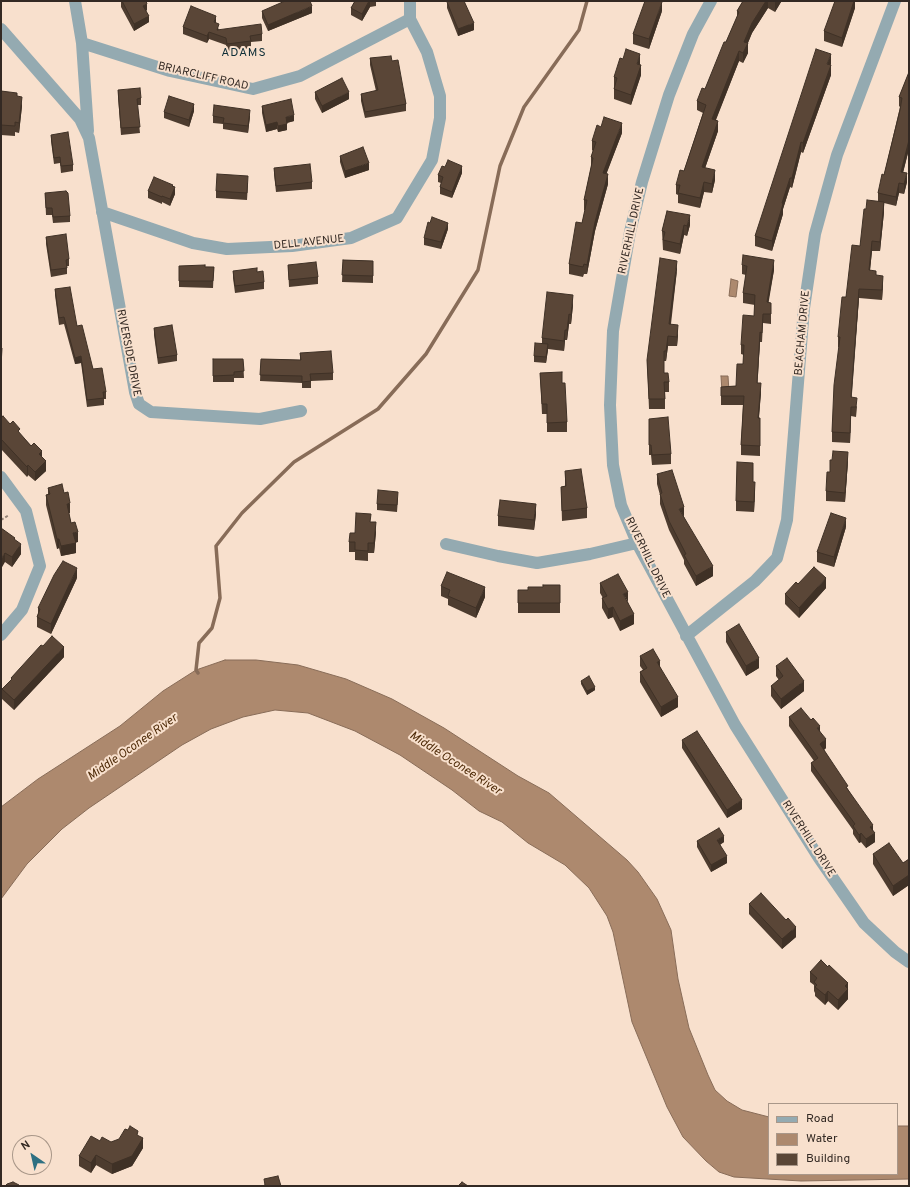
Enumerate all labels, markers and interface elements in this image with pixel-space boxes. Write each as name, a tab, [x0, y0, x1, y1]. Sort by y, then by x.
district label: ADAMS	[221, 47, 267, 61]
street label: BRIARCLIFF ROAD	[156, 60, 250, 94]
street label: RIVERHILL DRIVE	[616, 187, 648, 275]
street label: DELL AVENUE	[273, 233, 345, 253]
street label: BEACHAM DRIVE	[793, 290, 813, 376]
street label: RIVERSIDE DRIVE	[113, 308, 143, 398]
street label: RIVERHILL DRIVE	[622, 515, 672, 601]
water label: Middle Oconee River	[85, 712, 181, 784]
water label: Middle Oconee River	[406, 729, 504, 799]
street label: RIVERHILL DRIVE	[778, 798, 838, 880]
legend	[768, 1103, 898, 1175]
text: Road	[806, 1111, 834, 1127]
text: Water	[806, 1131, 838, 1147]
north arrow	[12, 1135, 52, 1175]
text: N	[19, 1138, 33, 1154]
text: Building	[806, 1151, 850, 1167]

